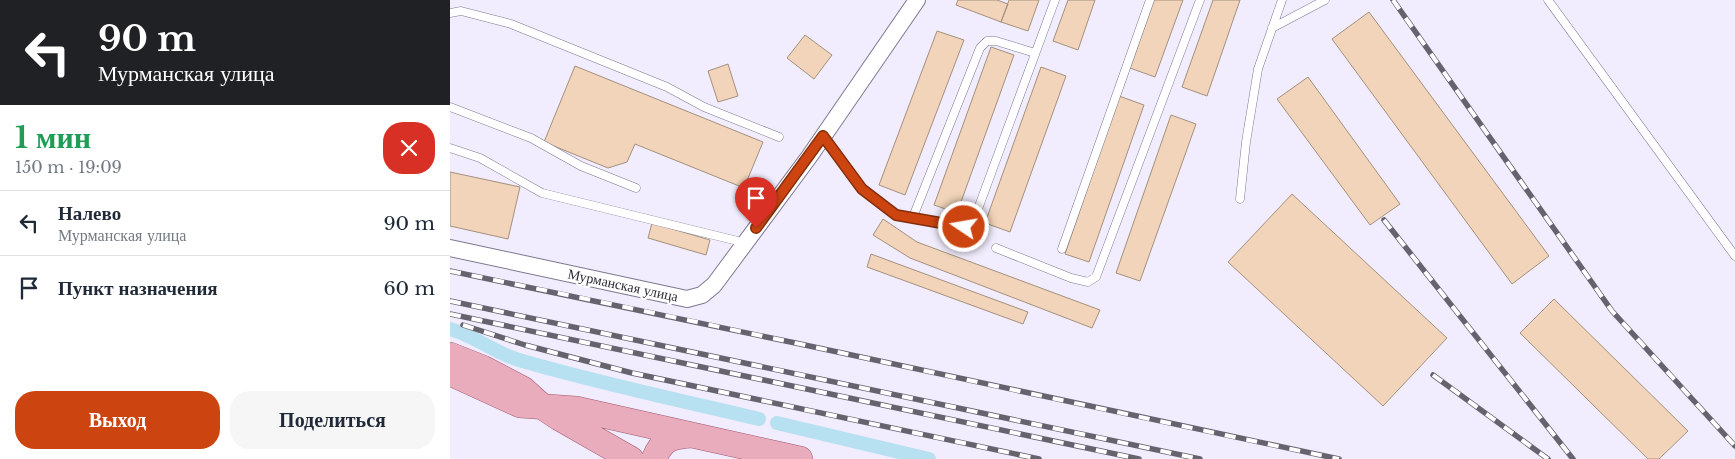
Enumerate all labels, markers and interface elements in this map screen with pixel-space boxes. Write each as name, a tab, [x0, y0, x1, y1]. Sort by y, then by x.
text: 90 m	[98, 17, 196, 60]
icon: left	[15, 20, 80, 85]
text: Мурманская улица	[98, 60, 275, 87]
text: 1 мин	[15, 119, 91, 156]
button: close	[383, 122, 435, 174]
text: 150 m · 19:09	[15, 157, 122, 177]
pin	[735, 177, 777, 228]
icon: arrive	[742, 184, 770, 212]
position arrow	[937, 200, 989, 252]
text: Налево	[58, 202, 121, 225]
icon: left	[15, 209, 43, 237]
text: 90 m	[383, 212, 435, 235]
text: Мурманская улица	[58, 225, 186, 245]
street label: Мурманская улица	[566, 265, 681, 306]
icon: arrive	[15, 274, 43, 302]
text: Пункт назначения	[58, 277, 218, 300]
text: 60 m	[383, 277, 435, 300]
button: Выход	[15, 391, 220, 449]
button: Поделиться	[230, 391, 435, 449]

